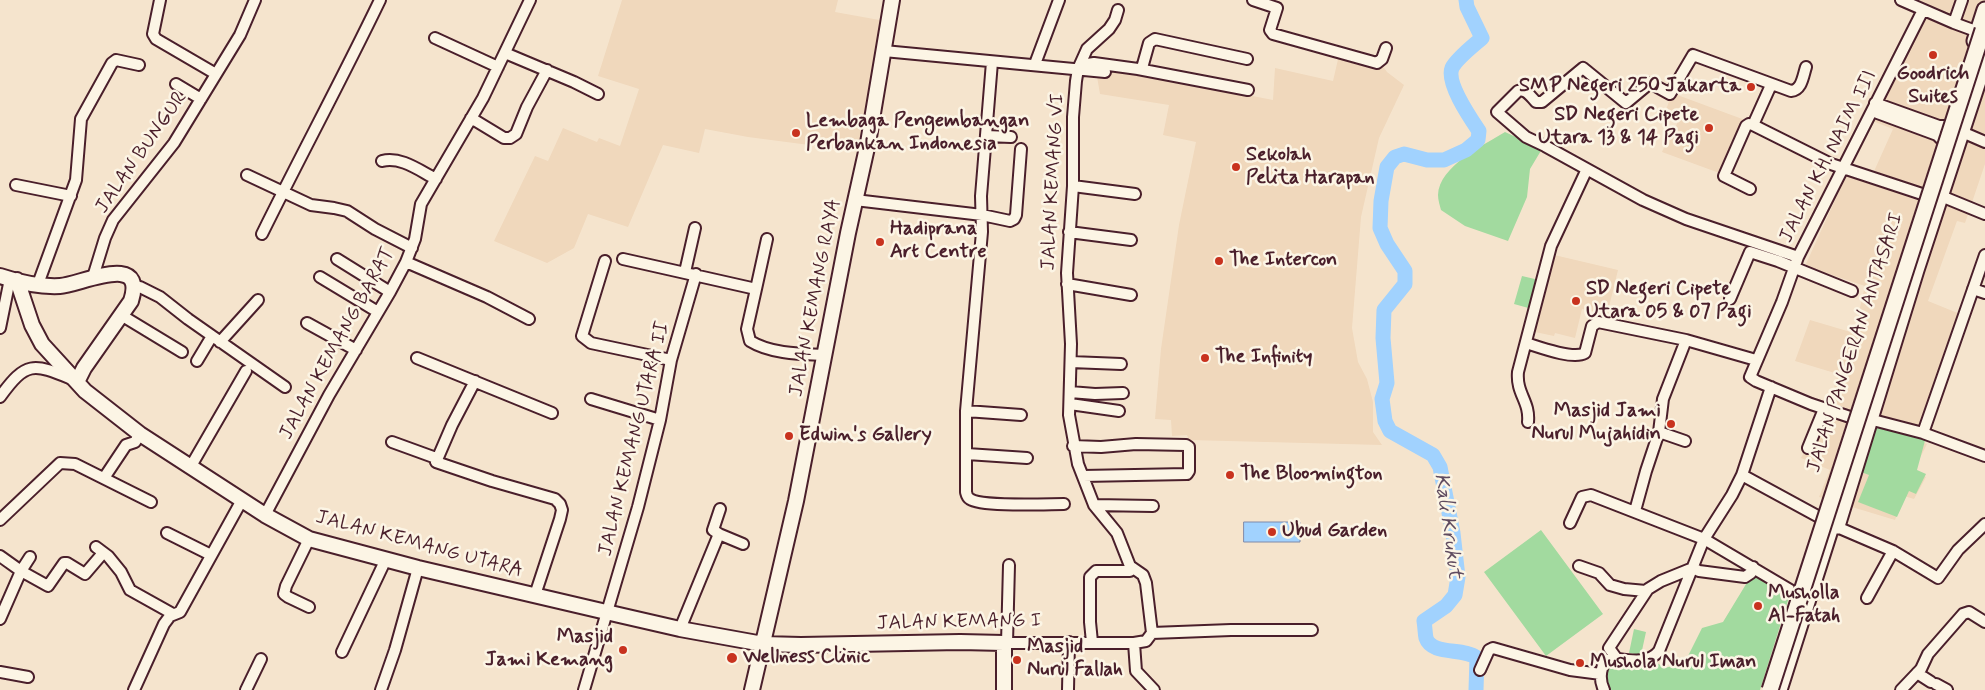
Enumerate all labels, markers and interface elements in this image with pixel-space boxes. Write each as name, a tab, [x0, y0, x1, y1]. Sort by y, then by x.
marker: Goodrich Suites	[1927, 49, 1939, 61]
place label: Goodrich Suites	[1897, 63, 1969, 110]
street label: JALAN KH. NAIM III	[1775, 67, 1883, 247]
place label: SMP Negeri 250 Jakarta	[1519, 75, 1741, 99]
marker: SMP Negeri 250 Jakarta	[1745, 81, 1757, 93]
street label: JALAN BUNGUR	[91, 87, 193, 219]
street label: JALAN KEMANG VI	[1037, 93, 1071, 271]
place label: SD Negeri Cipete Utara 13 & 14 Pagi	[1538, 104, 1699, 151]
place label: Lembaga Pengembangan Perbankan Indonesia	[806, 110, 1029, 157]
marker: SD Negeri Cipete Utara 13 & 14 Pagi	[1703, 122, 1715, 134]
marker: Lembaga Pengembangan Perbankan Indonesia	[790, 127, 802, 139]
place label: Sekolah Pelita Harapan	[1246, 144, 1375, 191]
marker: Sekolah Pelita Harapan	[1230, 161, 1242, 173]
street label: JALAN KEMANG RAYA	[785, 197, 847, 399]
street label: JALAN PANGERAN ANTASARI	[1803, 210, 1909, 476]
place label: Hadiprana Art Centre	[890, 218, 986, 265]
marker: Hadiprana Art Centre	[874, 236, 886, 248]
street label: JALAN KEMANG BARAT	[275, 244, 401, 444]
place label: The Intercon	[1229, 249, 1337, 273]
marker: The Intercon	[1213, 255, 1225, 267]
place label: SD Negeri Cipete Utara 05 & 07 Pagi	[1586, 278, 1752, 325]
marker: SD Negeri Cipete Utara 05 & 07 Pagi	[1570, 295, 1582, 307]
street label: JALAN KEMANG UTARA II	[594, 319, 676, 559]
place label: The Infinity	[1215, 346, 1312, 370]
marker: The Infinity	[1199, 352, 1211, 364]
place label: Masjid Jami Nurul Mujahidin	[1531, 400, 1661, 447]
marker: Masjid Jami Nurul Mujahidin	[1665, 418, 1677, 430]
place label: Edwin's Gallery	[799, 424, 932, 448]
marker: Edwin's Gallery	[783, 430, 795, 442]
place label: The Bloomington	[1240, 463, 1383, 487]
marker: The Bloomington	[1224, 469, 1236, 481]
water label: Kali Krukut	[1427, 472, 1467, 580]
street label: JALAN KEMANG UTARA	[313, 506, 525, 584]
place label: Ubud Garden	[1282, 520, 1387, 544]
marker: Ubud Garden	[1266, 526, 1278, 538]
place label: Musholla Al-Fatah	[1768, 582, 1840, 629]
marker: Musholla Al-Fatah	[1752, 600, 1764, 612]
street label: JALAN KEMANG I	[876, 610, 1042, 636]
place label: Masjid Jami Kemang	[485, 626, 613, 673]
place label: Masjid Nurul Fallah	[1027, 636, 1123, 683]
marker: Masjid Jami Kemang	[617, 644, 629, 656]
place label: Wellness Clinic	[743, 646, 870, 670]
marker: Wellness Clinic	[725, 651, 739, 665]
place label: Mushola Nurul Iman	[1590, 651, 1757, 675]
marker: Masjid Nurul Fallah	[1011, 654, 1023, 666]
marker: Mushola Nurul Iman	[1574, 657, 1586, 669]

